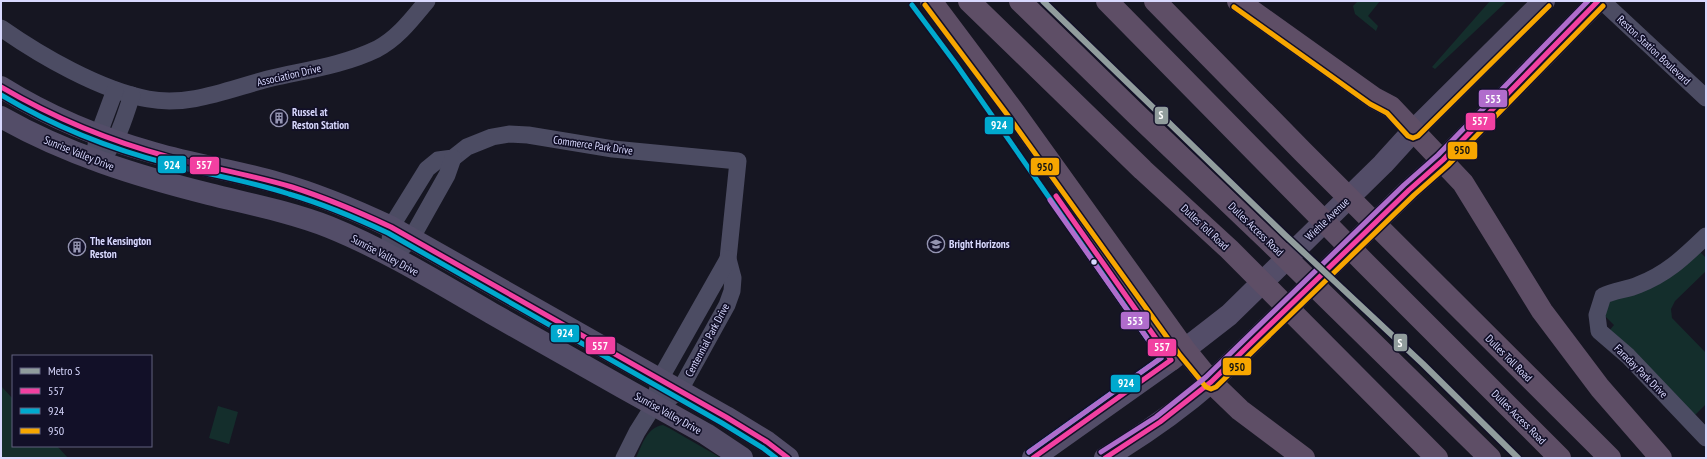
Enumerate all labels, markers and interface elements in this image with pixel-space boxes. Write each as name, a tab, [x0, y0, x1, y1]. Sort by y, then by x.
street label: Reston Station Boulevard	[1614, 12, 1694, 88]
street label: Association Drive	[256, 61, 323, 89]
line badge: 553	[1478, 89, 1508, 108]
text: 553	[1485, 92, 1501, 106]
place label: Russel at Reston Station	[292, 105, 349, 132]
line badge: S	[1154, 106, 1169, 125]
building icon: Russel at Reston Station	[269, 108, 289, 128]
text: S	[1159, 108, 1164, 122]
line badge: 557	[1465, 112, 1496, 131]
text: 557	[1472, 114, 1488, 128]
line badge: 924	[984, 116, 1014, 135]
text: 924	[991, 118, 1008, 132]
street label: Commerce Park Drive	[552, 132, 634, 158]
street label: Sunrise Valley Drive	[42, 133, 117, 174]
line badge: 950	[1447, 141, 1478, 160]
text: 950	[1454, 143, 1470, 157]
line badge: 924	[157, 155, 187, 174]
line badge: 557	[189, 156, 220, 175]
line badge: 950	[1030, 157, 1060, 176]
text: 924	[164, 158, 181, 172]
text: 557	[196, 158, 212, 172]
text: 950	[1037, 160, 1053, 174]
street label: Wiehle Avenue	[1302, 194, 1352, 244]
street label: Dulles Access Road	[1225, 199, 1287, 259]
street label: Dulles Toll Road	[1178, 201, 1232, 253]
street label: Sunrise Valley Drive	[349, 231, 422, 279]
place label: The Kensington Reston	[90, 234, 151, 261]
school or university icon: Bright Horizons	[926, 234, 946, 254]
building icon: The Kensington Reston	[67, 237, 87, 257]
place label: Bright Horizons	[949, 237, 1010, 251]
unlabelled marker	[1089, 257, 1099, 267]
street label: Centennial Park Drive	[682, 300, 732, 379]
line badge: 553	[1120, 311, 1150, 330]
text: 553	[1127, 314, 1143, 328]
line badge: 924	[550, 324, 580, 343]
text: 924	[557, 326, 574, 340]
street label: Dulles Toll Road	[1483, 332, 1536, 385]
line badge: S	[1393, 333, 1408, 352]
line badge: 557	[585, 336, 616, 355]
text: S	[1398, 336, 1403, 350]
line badge: 557	[1147, 338, 1177, 357]
text: 557	[592, 339, 608, 353]
text: 557	[1154, 340, 1170, 354]
street label: Faraday Park Drive	[1611, 341, 1671, 401]
legend	[12, 355, 152, 447]
line badge: 950	[1222, 357, 1252, 376]
text: 950	[1229, 360, 1245, 374]
text: Metro S	[48, 363, 80, 378]
line badge: 924	[1110, 374, 1141, 393]
text: 924	[1118, 376, 1135, 390]
text: 557	[48, 383, 64, 398]
street label: Dulles Access Road	[1489, 387, 1549, 447]
street label: Sunrise Valley Drive	[632, 389, 704, 437]
text: 924	[48, 403, 65, 418]
text: 950	[48, 423, 64, 438]

